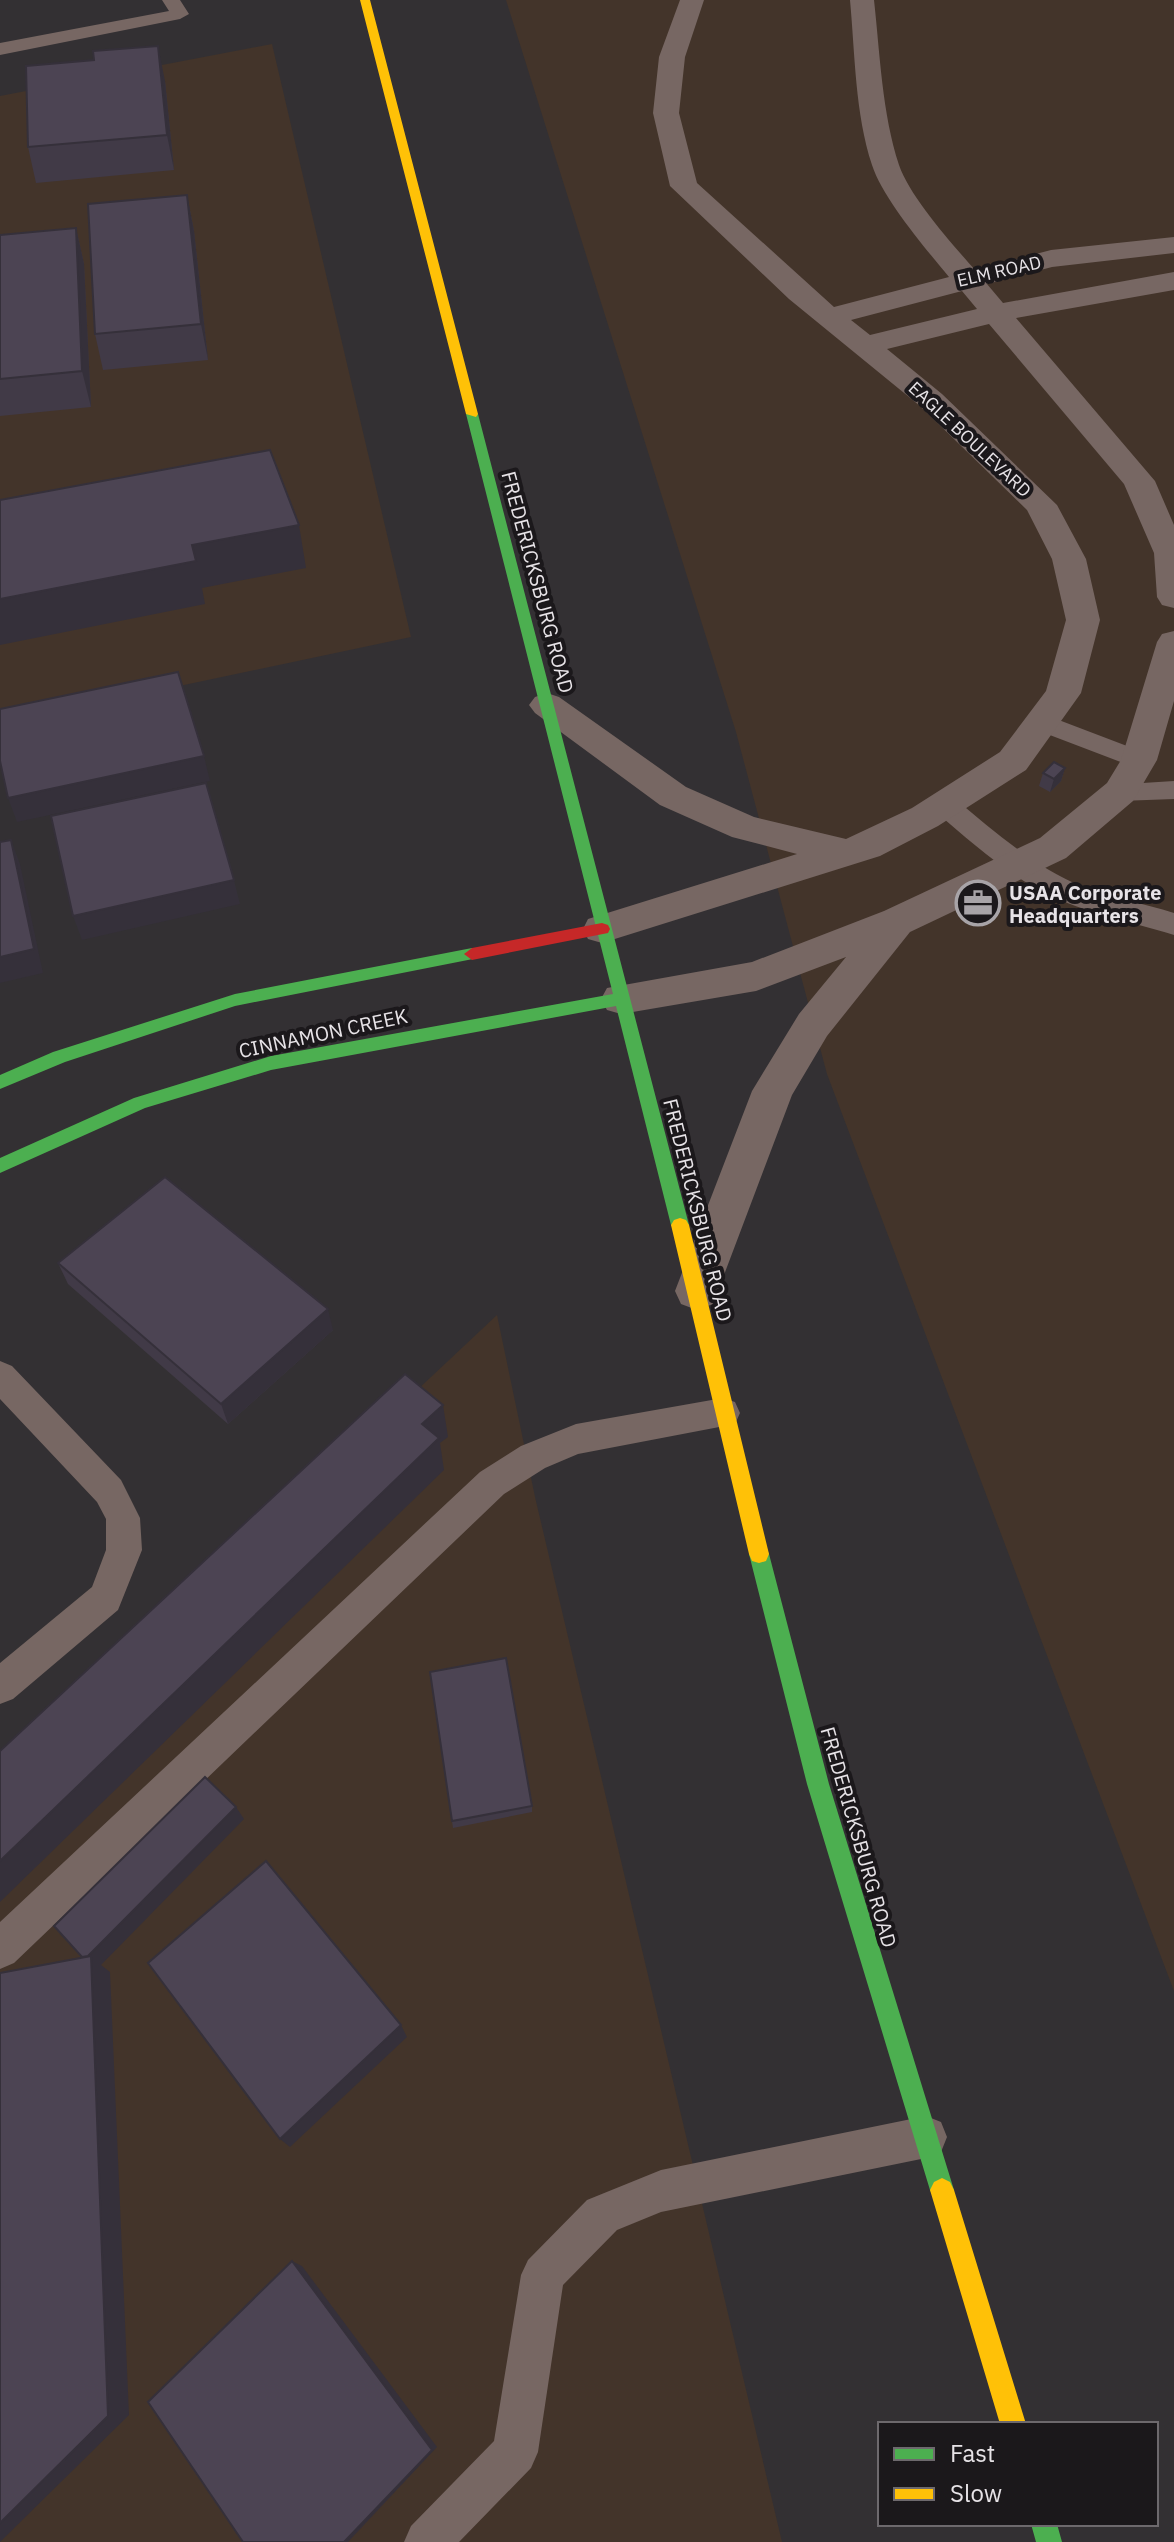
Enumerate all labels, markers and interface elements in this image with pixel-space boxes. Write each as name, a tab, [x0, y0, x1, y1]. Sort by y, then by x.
street label: ELM ROAD	[955, 250, 1043, 292]
street label: EAGLE BOULEVARD	[904, 376, 1036, 502]
street label: FREDERICKSBURG ROAD	[495, 468, 581, 696]
office icon: USAA Corporate Headquarters	[954, 879, 1002, 927]
place label: USAA Corporate Headquarters	[1009, 879, 1161, 929]
street label: CINNAMON CREEK	[236, 1002, 410, 1064]
street label: FREDERICKSBURG ROAD	[657, 1096, 739, 1324]
street label: FREDERICKSBURG ROAD	[815, 1723, 903, 1951]
legend	[878, 2422, 1158, 2526]
text: Fast	[950, 2437, 995, 2469]
text: Slow	[950, 2477, 1002, 2509]

